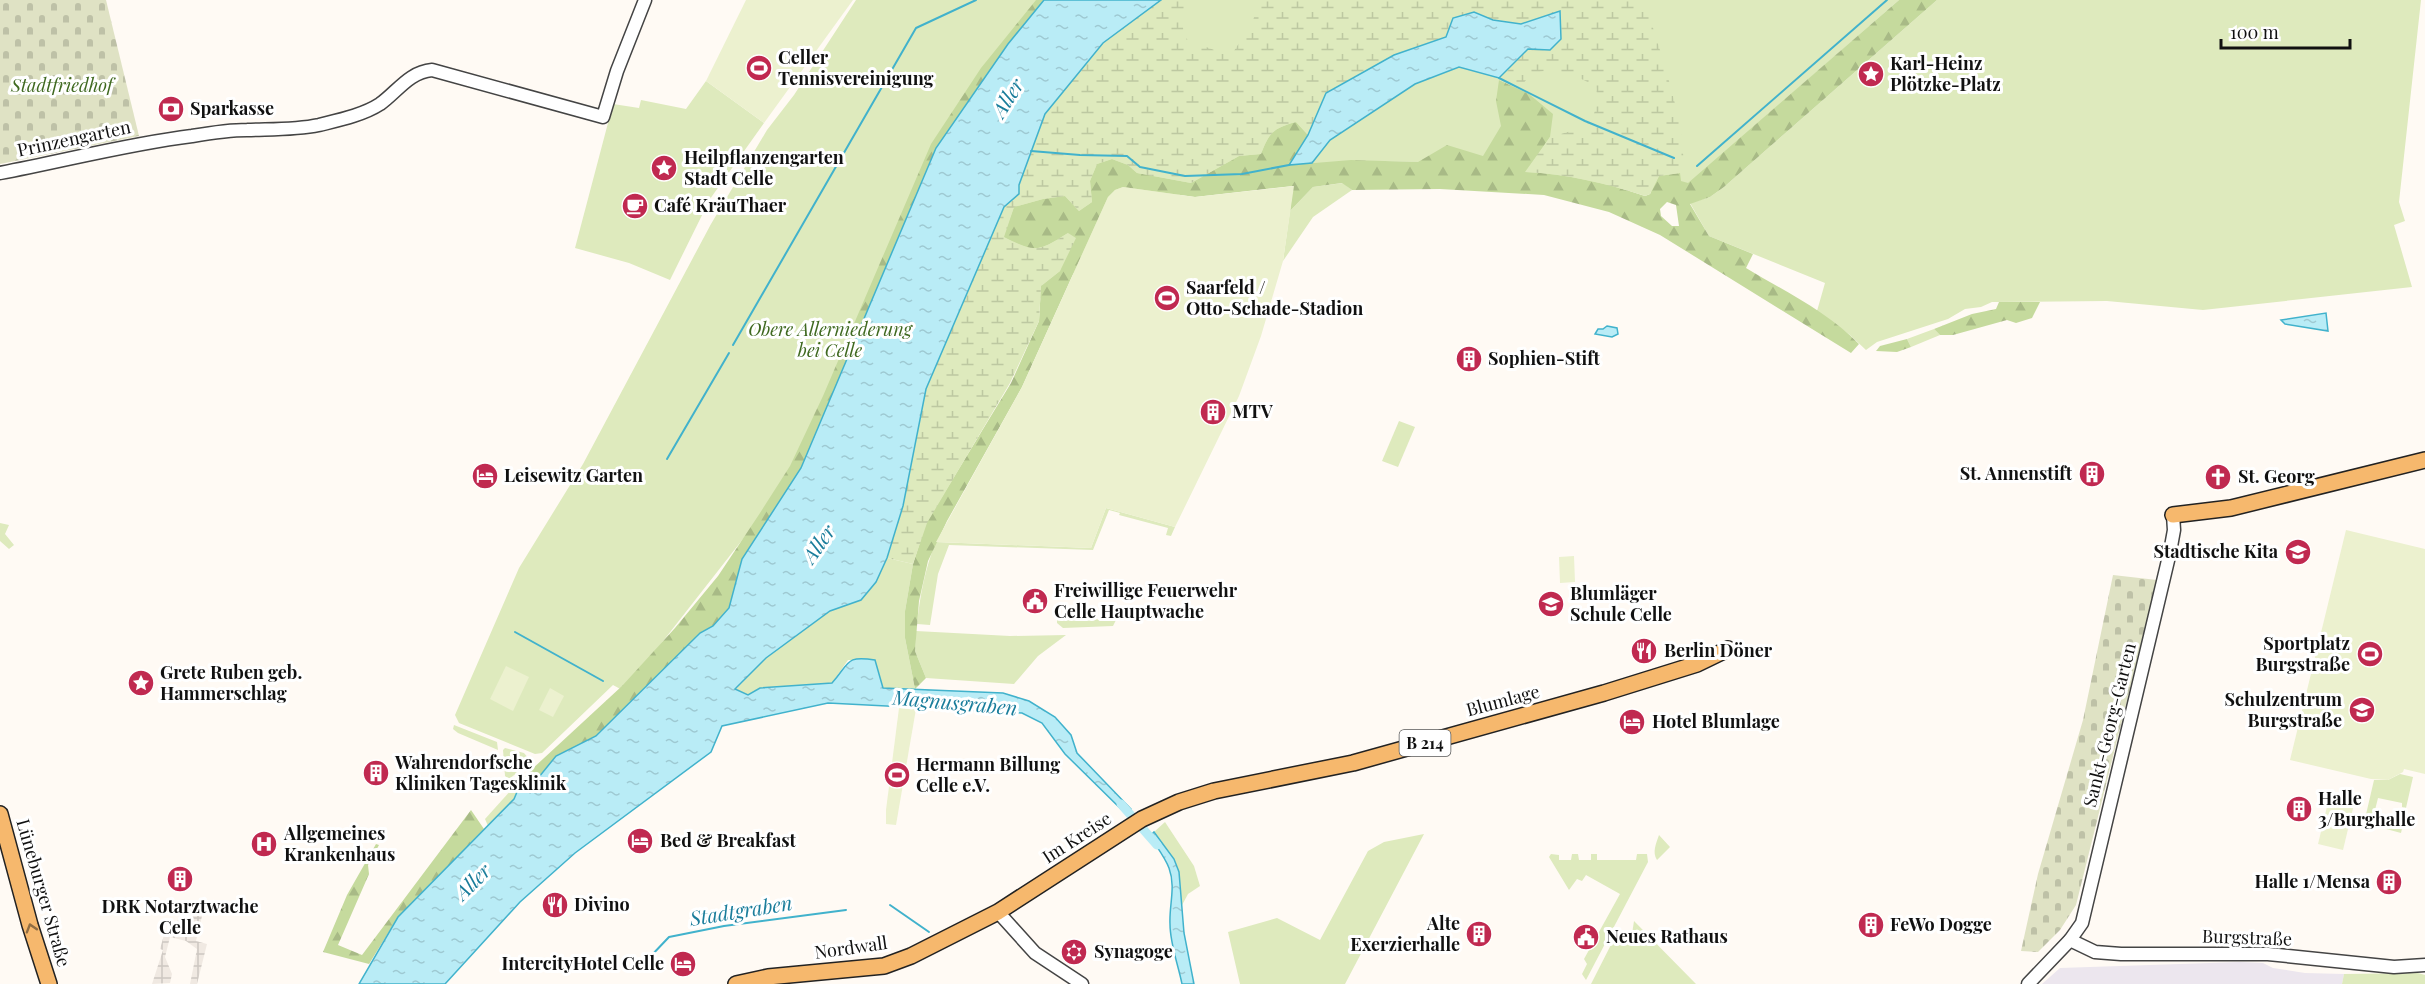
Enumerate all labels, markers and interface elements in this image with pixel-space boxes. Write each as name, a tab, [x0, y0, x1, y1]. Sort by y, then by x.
scale bar	[2221, 12, 2350, 50]
text: 100 m	[2230, 20, 2279, 44]
place label: Celler Tennisvereinigung	[778, 45, 934, 90]
place label: Karl-Heinz Plötzke-Platz	[1890, 51, 2001, 96]
sports icon: Celler Tennisvereinigung	[744, 53, 774, 83]
place icon: Karl-Heinz Plötzke-Platz	[1856, 59, 1886, 89]
water label: Aller	[983, 72, 1030, 123]
park label: Stadtfriedhof	[10, 73, 116, 97]
bank icon: Sparkasse	[156, 94, 186, 124]
place label: Sparkasse	[190, 96, 274, 120]
street label: Prinzengarten	[15, 114, 133, 162]
place label: Heilpflanzengarten Stadt Celle	[684, 145, 844, 190]
place icon: Heilpflanzengarten Stadt Celle	[649, 153, 679, 183]
cafe icon: Café KräuThaer	[620, 191, 650, 221]
place label: Café KräuThaer	[654, 193, 787, 217]
place label: Saarfeld / Otto-Schade-Stadion	[1186, 275, 1363, 320]
sports icon: Saarfeld / Otto-Schade-Stadion	[1152, 283, 1182, 313]
park label: Obere Allerniederung bei Celle	[748, 317, 914, 362]
building icon: Sophien-Stift	[1454, 344, 1484, 374]
place label: Sophien-Stift	[1488, 346, 1601, 370]
building icon: MTV	[1198, 397, 1228, 427]
place label: MTV	[1232, 399, 1274, 423]
building icon: St. Annenstift	[2077, 459, 2107, 489]
hotel icon: Leisewitz Garten	[470, 461, 500, 491]
place label: St. Annenstift	[1960, 461, 2073, 485]
church icon: St. Georg	[2203, 462, 2233, 492]
place label: Leisewitz Garten	[504, 463, 643, 487]
place label: St. Georg	[2238, 464, 2315, 488]
water label: Aller	[794, 517, 841, 569]
school or university icon: Stadtische Kita	[2283, 537, 2313, 567]
place label: Stadtische Kita	[2153, 539, 2279, 563]
place label: Freiwillige Feuerwehr Celle Hauptwache	[1054, 578, 1238, 623]
place label: Blumläger Schule Celle	[1570, 581, 1672, 626]
public building icon: Freiwillige Feuerwehr Celle Hauptwache	[1020, 586, 1050, 616]
school or university icon: Blumläger Schule Celle	[1536, 589, 1566, 619]
place label: Sportplatz Burgstraße	[2256, 631, 2350, 676]
restaurant icon: Berlin Döner	[1629, 636, 1659, 666]
place label: Berlin Döner	[1664, 638, 1773, 662]
sports icon: Sportplatz Burgstraße	[2355, 639, 2385, 669]
street label: Sankt-Georg-Garten	[2077, 640, 2141, 809]
place label: Grete Ruben geb. Hammerschlag	[160, 660, 302, 705]
place icon: Grete Ruben geb. Hammerschlag	[126, 668, 156, 698]
street label: Blumlage	[1463, 679, 1542, 721]
water label: Magnusgraben	[891, 683, 1018, 720]
place label: Schulzentrum Burgstraße	[2225, 687, 2343, 732]
school or university icon: Schulzentrum Burgstraße	[2347, 695, 2377, 725]
hotel icon: Hotel Blumlage	[1617, 707, 1647, 737]
place label: Hotel Blumlage	[1652, 709, 1780, 733]
road number: B 214	[1400, 730, 1450, 756]
place label: Wahrendorfsche Kliniken Tagesklinik	[394, 750, 567, 795]
place label: Hermann Billung Celle e.V.	[916, 752, 1060, 797]
building icon: Wahrendorfsche Kliniken Tagesklinik	[361, 758, 391, 788]
sports icon: Hermann Billung Celle e.V.	[882, 760, 912, 790]
place label: Halle 3/Burghalle	[2318, 786, 2415, 831]
building icon: Halle 3/Burghalle	[2284, 794, 2314, 824]
street label: Im Kreise	[1037, 806, 1116, 868]
street label: Lüneburger Straße	[11, 816, 77, 969]
place label: Allgemeines Krankenhaus	[283, 821, 395, 866]
hotel icon: Bed & Breakfast	[625, 826, 655, 856]
place label: Bed & Breakfast	[660, 828, 797, 852]
hospital icon: Allgemeines Krankenhaus	[249, 829, 279, 859]
water label: Aller	[447, 856, 497, 906]
building icon: DRK Notarztwache Celle	[165, 864, 195, 894]
building icon: Halle 1/Mensa	[2374, 867, 2404, 897]
place label: Halle 1/Mensa	[2254, 869, 2371, 893]
water label: Stadtgraben	[686, 888, 794, 931]
restaurant icon: Divino	[540, 890, 570, 920]
place label: Divino	[574, 892, 630, 916]
place label: DRK Notarztwache Celle	[101, 894, 259, 939]
building icon: FeWo Dogge	[1856, 910, 1886, 940]
place label: Alte Exerzierhalle	[1350, 911, 1460, 956]
place label: FeWo Dogge	[1890, 912, 1992, 936]
building icon: Alte Exerzierhalle	[1464, 919, 1494, 949]
public building icon: Neues Rathaus	[1571, 922, 1601, 952]
street label: Burgstraße	[2202, 923, 2292, 951]
one-way arrow	[26, 924, 38, 934]
place label: Neues Rathaus	[1606, 924, 1728, 948]
street label: Nordwall	[813, 930, 889, 964]
synagogue icon: Synagoge	[1059, 937, 1089, 967]
place label: Synagoge	[1094, 939, 1173, 963]
hotel icon: IntercityHotel Celle	[668, 949, 698, 979]
place label: IntercityHotel Celle	[502, 951, 664, 975]

